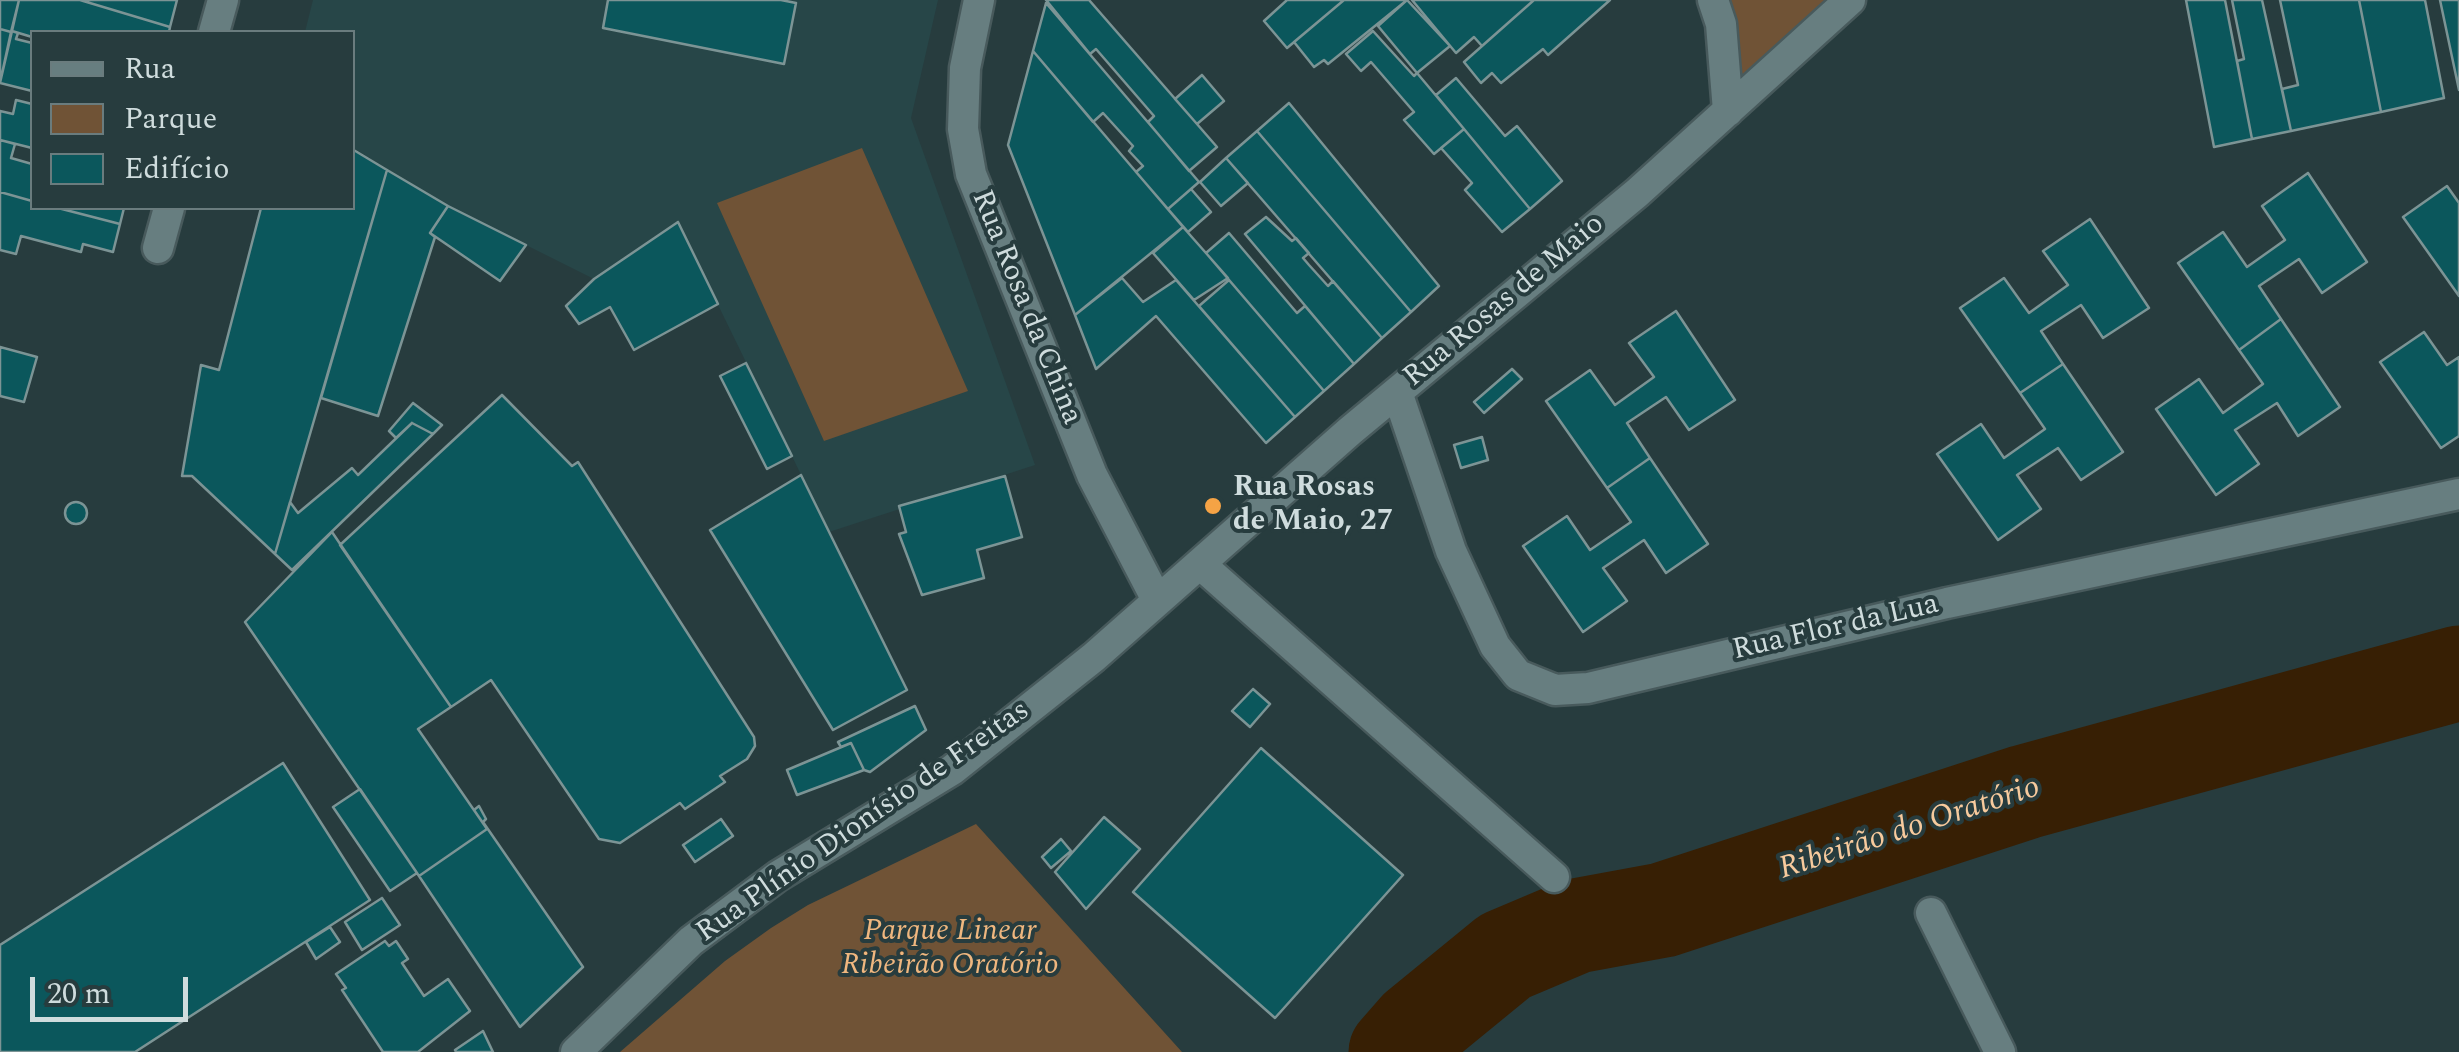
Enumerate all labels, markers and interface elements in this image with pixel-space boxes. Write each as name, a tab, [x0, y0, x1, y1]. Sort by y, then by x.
legend	[30, 30, 355, 210]
text: Rua	[124, 46, 175, 92]
text: Parque	[124, 96, 217, 142]
text: Edifício	[124, 146, 229, 192]
street label: Rua Rosa da China	[962, 186, 1088, 430]
street label: Rua Rosas de Maio	[1397, 208, 1613, 396]
place label: Rua Rosas de Maio, 27	[1233, 471, 1393, 542]
marker: Rua Rosas de Maio, 27	[1202, 495, 1224, 517]
street label: Rua Flor da Lua	[1729, 588, 1943, 670]
street label: Rua Plínio Dionísio de Freitas	[690, 694, 1038, 952]
water label: Ribeirão do Oratório	[1775, 770, 2045, 890]
park label: Parque Linear Ribeirão Oratório	[841, 915, 1059, 986]
scale bar	[35, 957, 192, 1019]
text: 20 m	[47, 971, 110, 1017]

